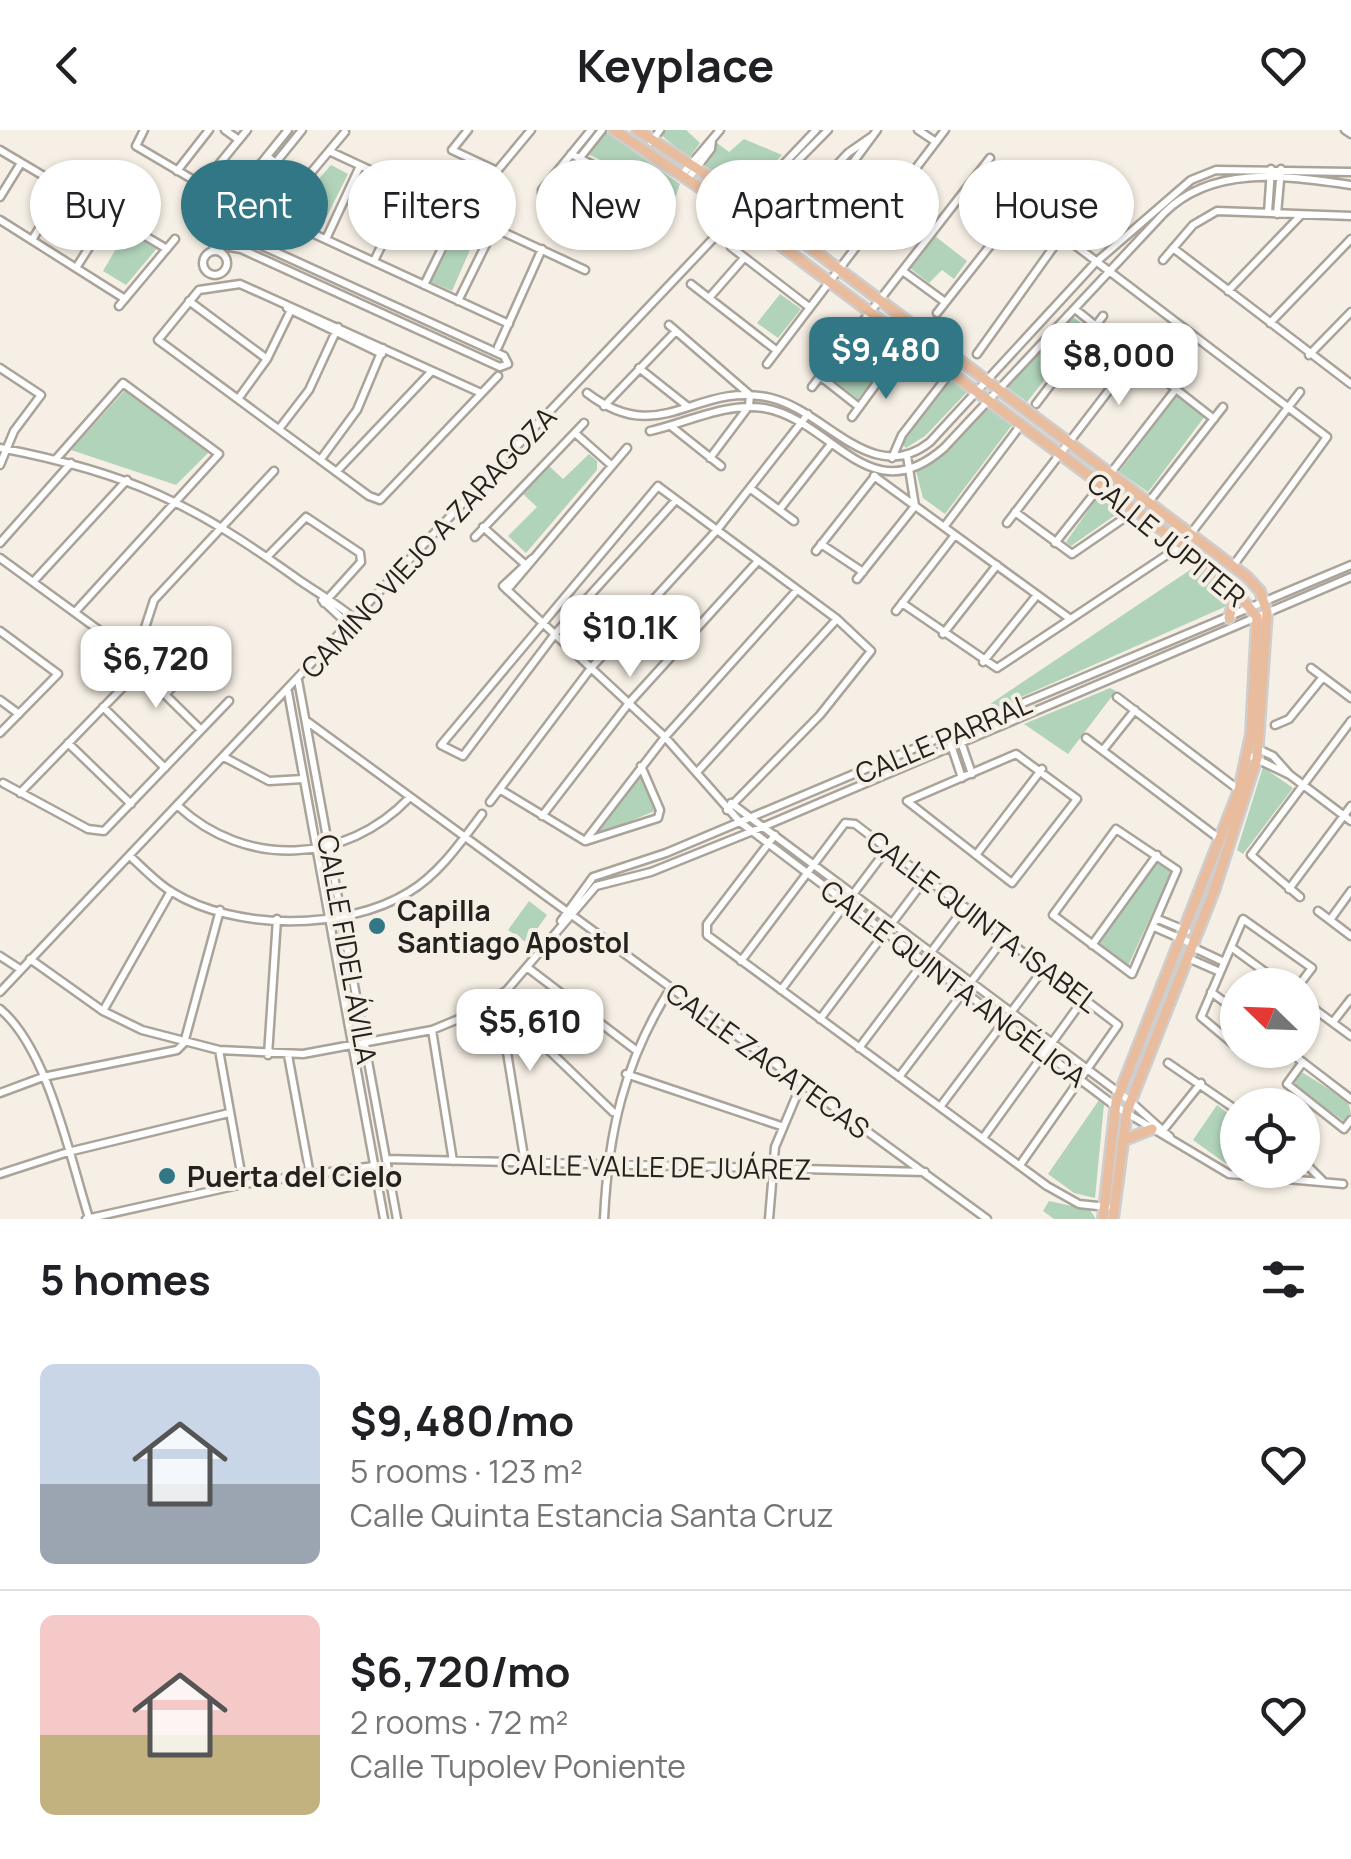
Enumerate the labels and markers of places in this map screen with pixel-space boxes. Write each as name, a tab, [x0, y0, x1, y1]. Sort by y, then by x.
pin: $9,480	[805, 317, 967, 402]
pin: $8,000	[1038, 323, 1200, 408]
pin: $10.1K	[549, 595, 711, 680]
pin: $6,720	[75, 626, 237, 711]
place label: Capilla Santiago Apostol	[397, 891, 630, 961]
marker: Capilla Santiago Apostol	[366, 915, 388, 937]
pin: $5,610	[449, 989, 611, 1074]
place label: Puerta del Cielo	[187, 1157, 402, 1195]
marker: Puerta del Cielo	[156, 1165, 178, 1187]

